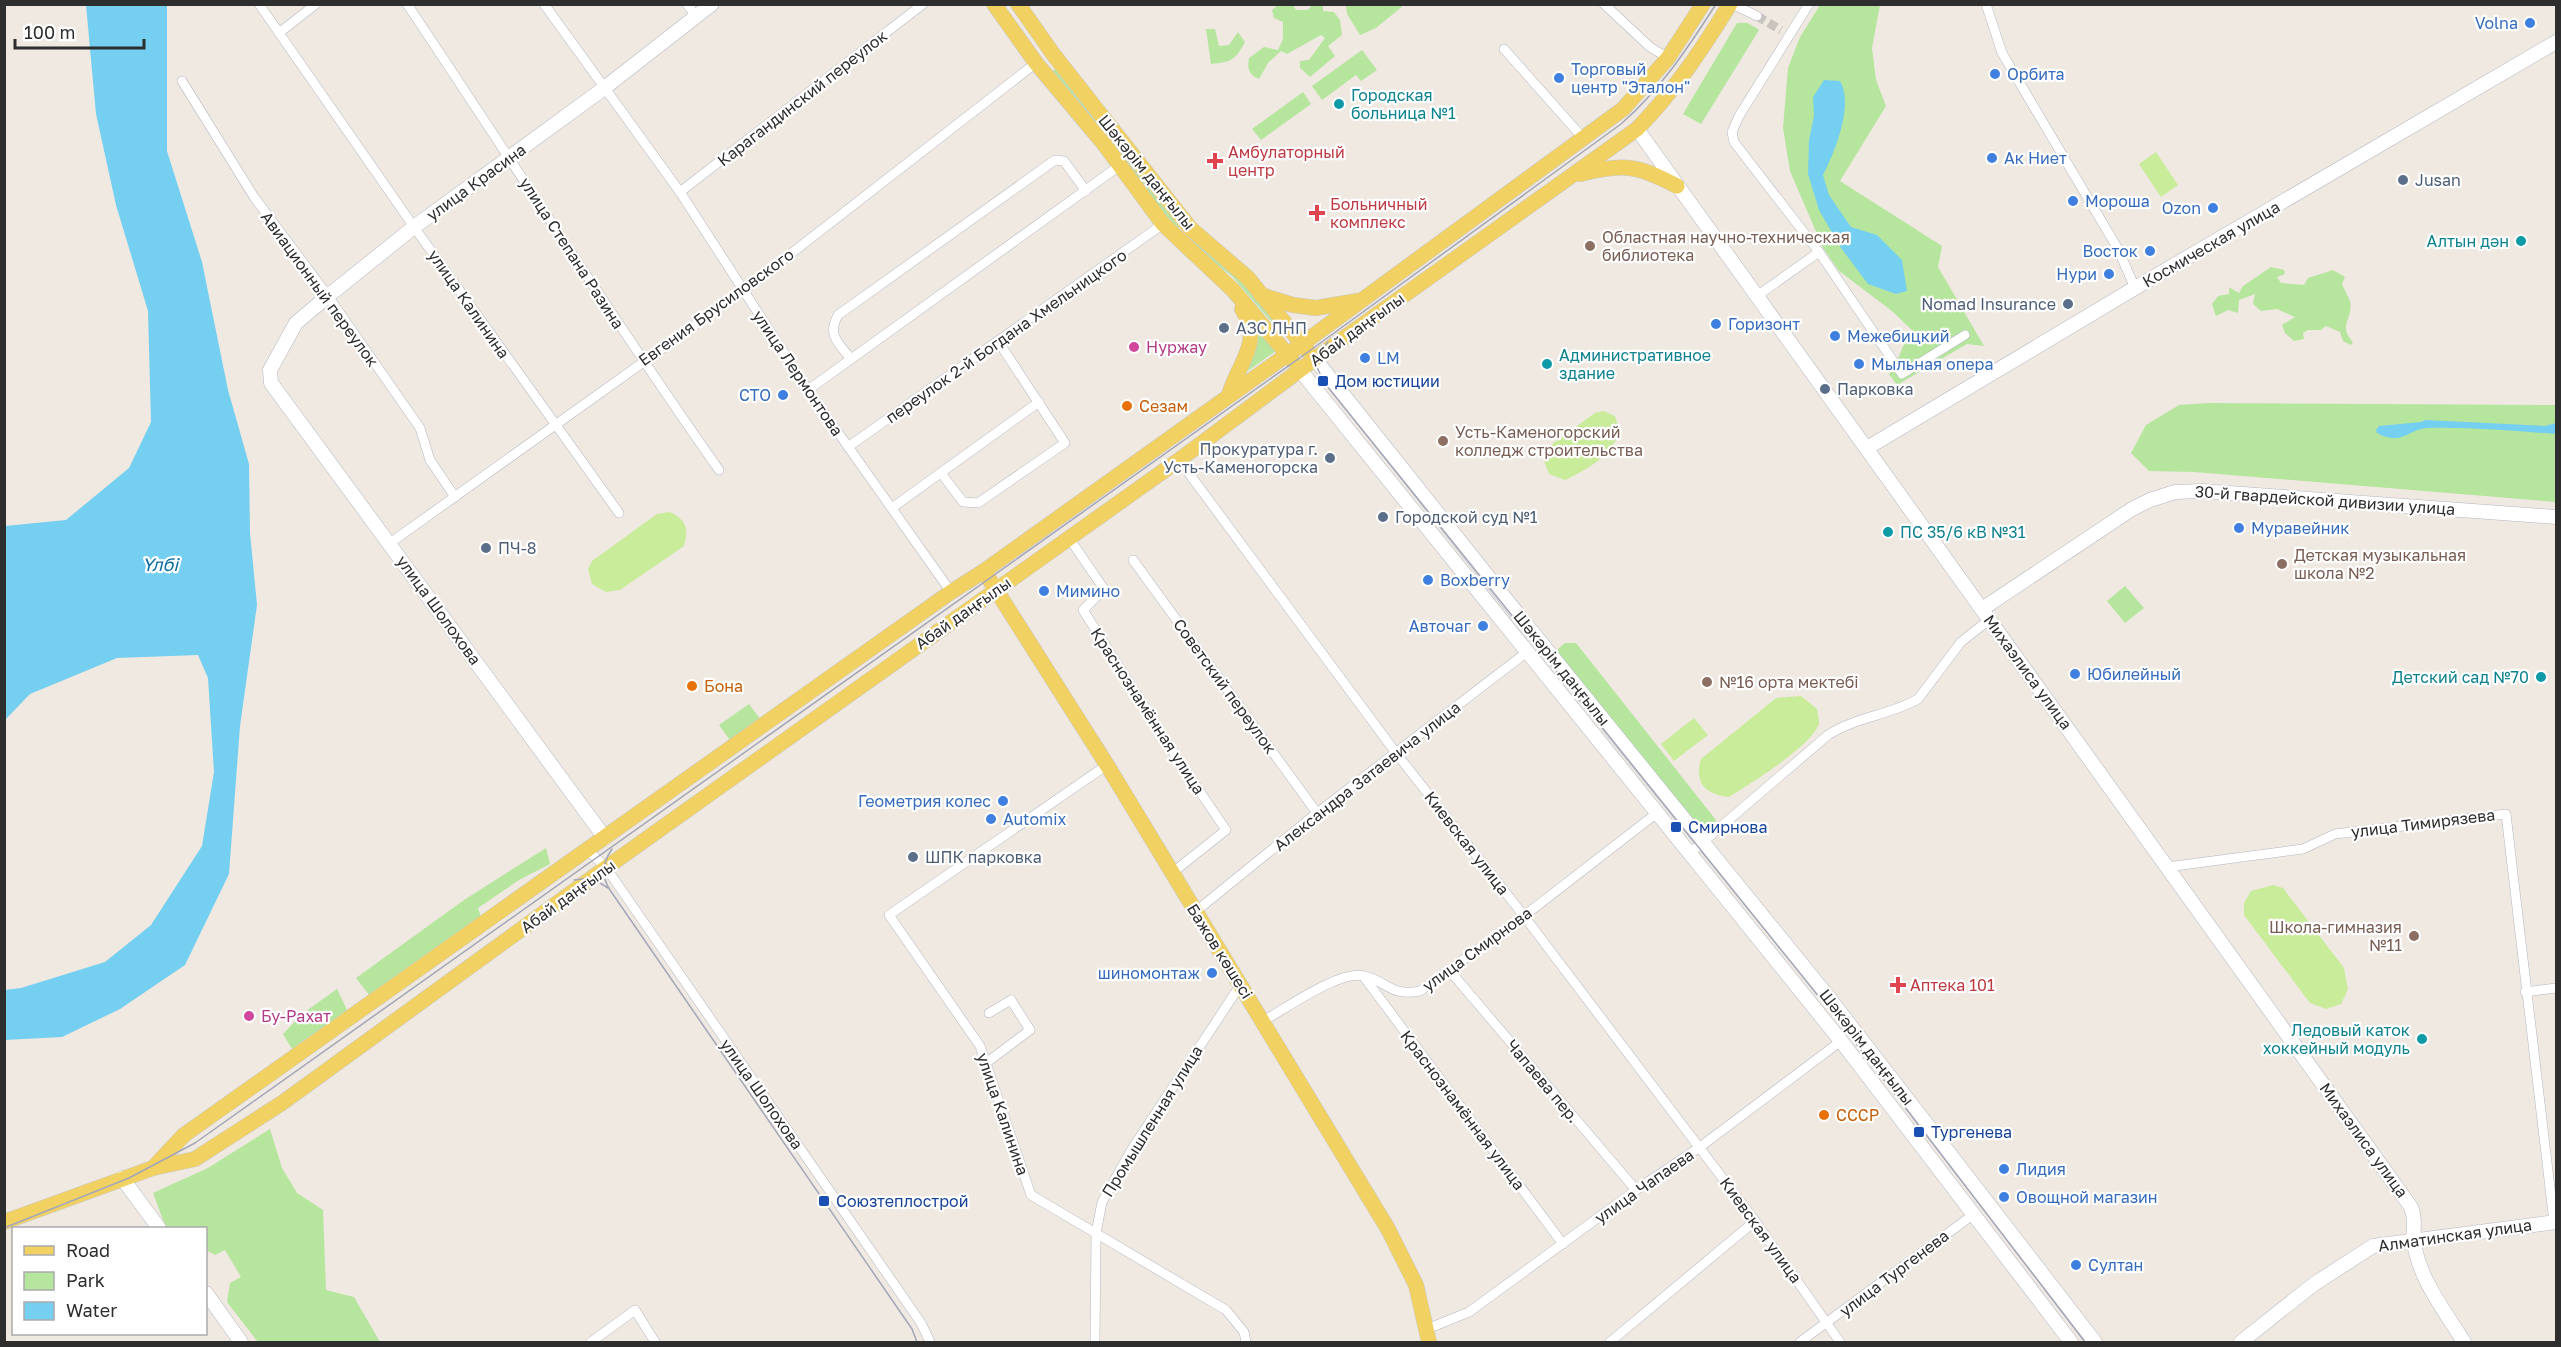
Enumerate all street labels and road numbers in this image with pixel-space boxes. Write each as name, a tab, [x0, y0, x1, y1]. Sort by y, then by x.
street label: Карагандинский переулок	[713, 25, 891, 171]
street label: Шәкәрім даңғылы	[1094, 110, 1200, 234]
street label: улица Красина	[422, 139, 530, 225]
street label: улица Степана Разина	[516, 173, 628, 333]
street label: Космическая улица	[2139, 196, 2283, 292]
street label: Авиационный переулок	[257, 207, 383, 371]
street label: Евгения Брусиловского	[634, 244, 798, 370]
street label: переулок 2-й Богдана Хмельницкого	[882, 245, 1130, 427]
street label: улица Калинина	[424, 246, 514, 362]
street label: Абай даңғылы	[1306, 288, 1408, 370]
street label: улица Лермонтова	[748, 306, 848, 440]
street label: 30-й гвардейской дивизии улица	[2194, 481, 2456, 519]
street label: улица Шолохова	[393, 551, 485, 669]
street label: Абай даңғылы	[911, 573, 1015, 653]
street label: Шәкәрім даңғылы	[1509, 606, 1615, 730]
street label: Михаэлиса улица	[1979, 610, 2077, 734]
street label: Советский переулок	[1169, 614, 1281, 758]
street label: Краснознамённая улица	[1087, 624, 1209, 798]
street label: Александра Затаевича улица	[1270, 697, 1464, 855]
street label: Киевская улица	[1420, 787, 1514, 899]
street label: улица Тимирязева	[2350, 804, 2496, 842]
street label: Абай даңғылы	[517, 855, 619, 937]
street label: Бажов көшесі	[1183, 900, 1257, 1002]
street label: улица Смирнова	[1418, 903, 1536, 995]
street label: Шәкәрім даңғылы	[1815, 985, 1919, 1109]
street label: Краснознамённая улица	[1396, 1026, 1530, 1194]
street label: улица Шолохова	[716, 1035, 808, 1153]
street label: Чапаева пер.	[1502, 1035, 1584, 1127]
street label: Промышленная улица	[1097, 1042, 1207, 1200]
street label: улица Калинина	[973, 1050, 1033, 1178]
street label: Михаэлиса улица	[2315, 1078, 2413, 1202]
street label: улица Чапаева	[1590, 1144, 1698, 1228]
street label: Киевская улица	[1716, 1173, 1806, 1287]
street label: Алматинская улица	[2377, 1214, 2533, 1256]
street label: улица Тургенева	[1835, 1225, 1953, 1321]

